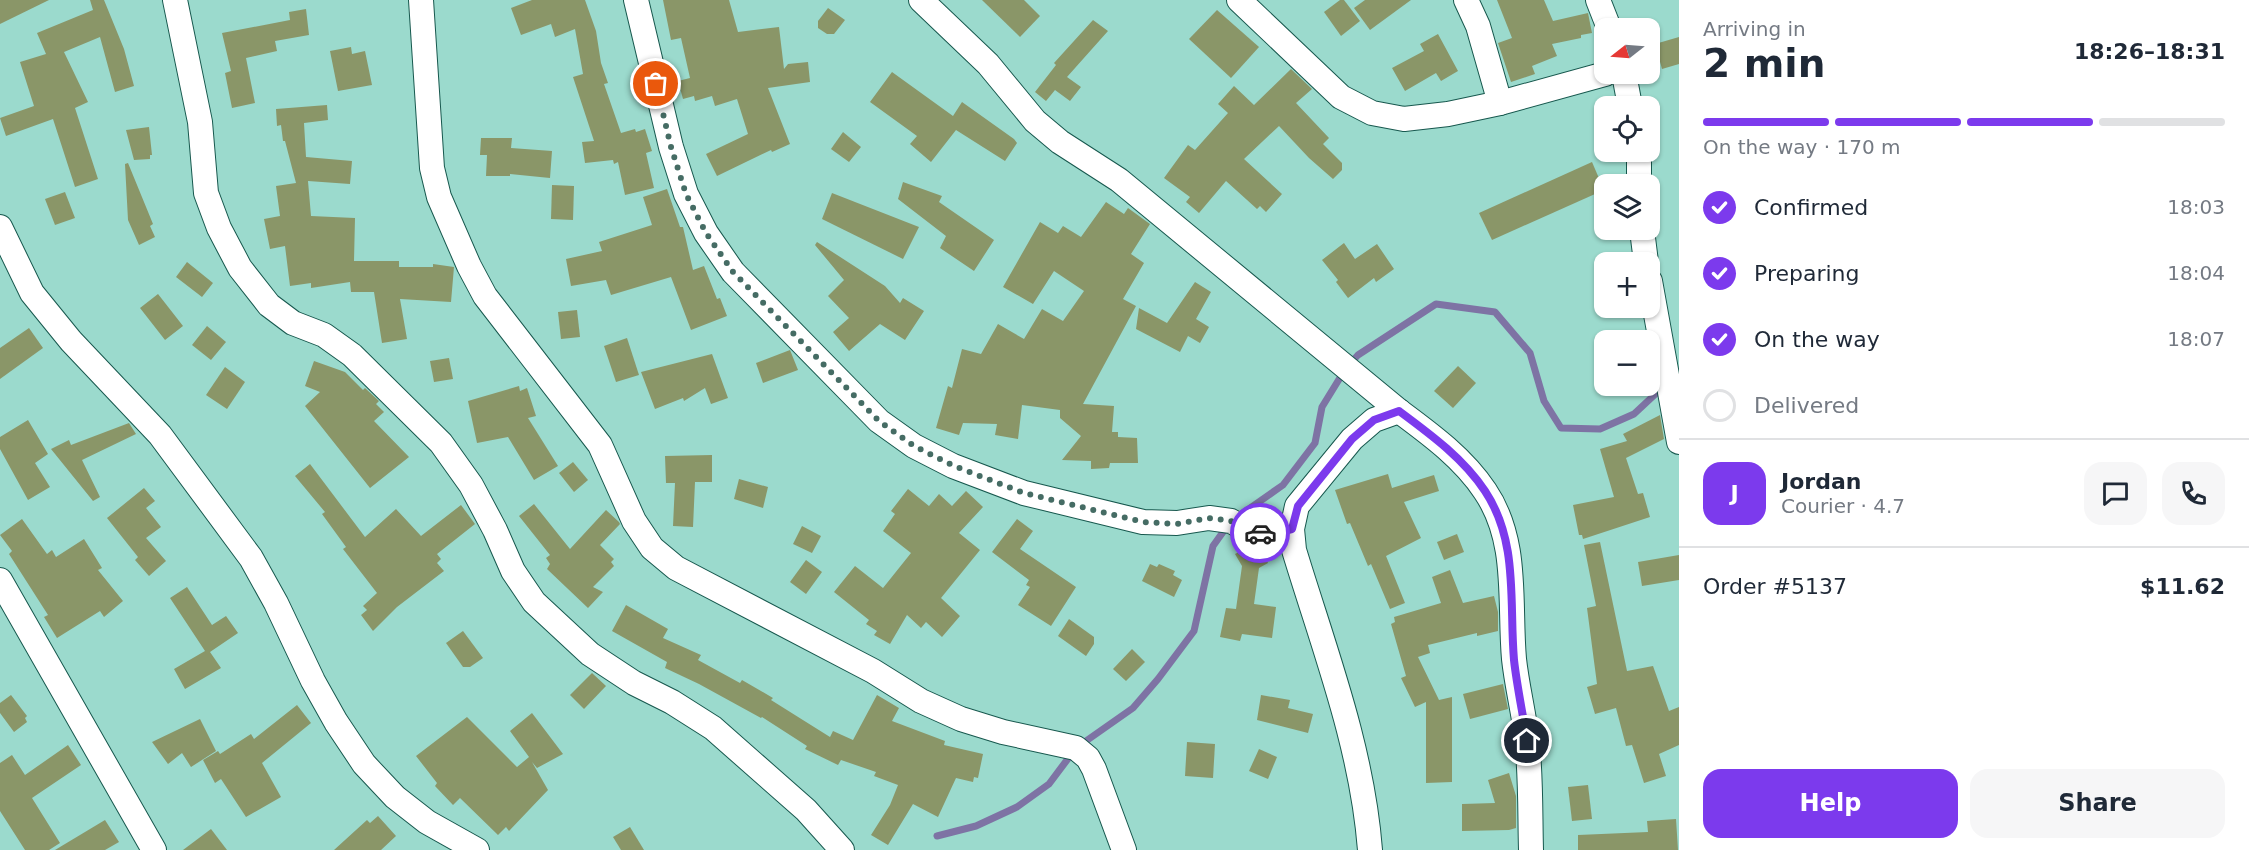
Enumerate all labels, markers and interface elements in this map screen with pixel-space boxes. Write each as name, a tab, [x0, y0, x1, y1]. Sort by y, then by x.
text: Arriving in	[1703, 17, 1806, 41]
north arrow	[1594, 18, 1660, 84]
map controls	[1594, 18, 1660, 396]
text: 18:26–18:31	[2074, 39, 2225, 64]
text: 2 min	[1703, 41, 1825, 86]
pin	[630, 58, 681, 109]
icon: bag	[639, 67, 672, 100]
button: locate	[1594, 96, 1660, 162]
text: On the way · 170 m	[1703, 135, 1901, 159]
button: layers	[1594, 174, 1660, 240]
icon: check	[1703, 191, 1736, 224]
text: Confirmed	[1754, 195, 1868, 220]
text: 18:03	[2167, 195, 2225, 219]
button: +	[1594, 252, 1660, 318]
icon: check	[1703, 257, 1736, 290]
text: Preparing	[1754, 261, 1860, 286]
text: 18:04	[2167, 261, 2225, 285]
icon: check	[1703, 323, 1736, 356]
text: On the way	[1754, 327, 1880, 352]
text: 18:07	[2167, 327, 2225, 351]
button: −	[1594, 330, 1660, 396]
text: Delivered	[1754, 393, 1859, 418]
button: chat	[2084, 462, 2147, 525]
button: phone	[2162, 462, 2225, 525]
text: Jordan	[1781, 469, 1861, 494]
text: J	[1730, 481, 1739, 506]
text: Courier · 4.7	[1781, 494, 1905, 518]
courier	[1230, 503, 1290, 563]
icon: car	[1244, 517, 1277, 550]
text: Order #5137	[1703, 574, 1847, 599]
text: $11.62	[2140, 574, 2225, 599]
pin	[1501, 715, 1552, 766]
icon: home	[1510, 724, 1543, 757]
button: Help	[1703, 769, 1958, 838]
button: Share	[1970, 769, 2225, 838]

